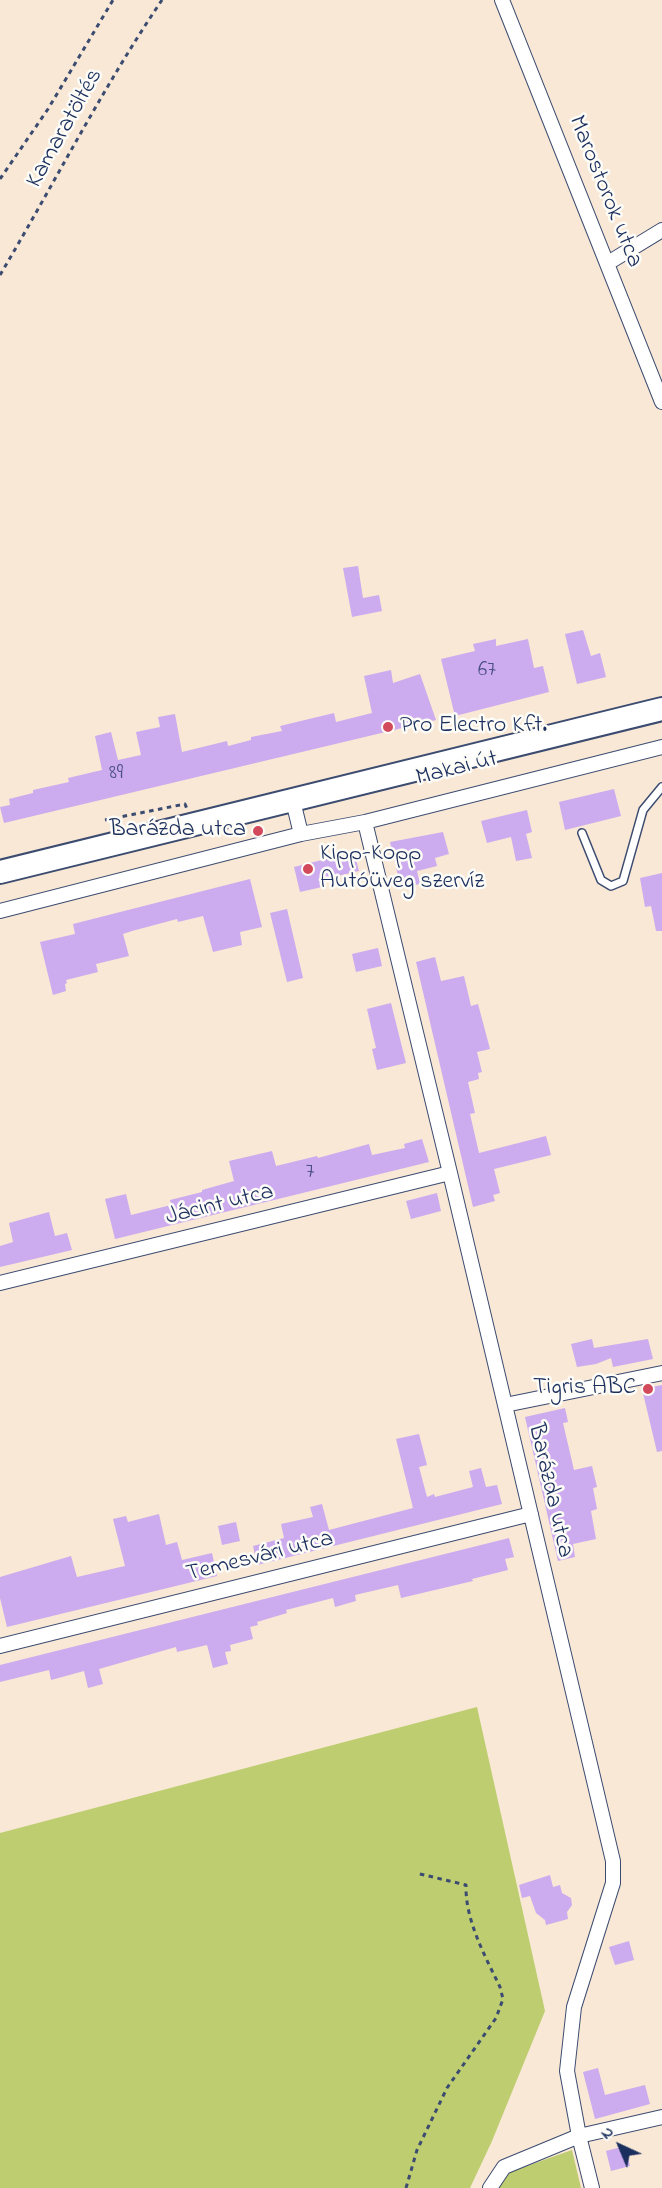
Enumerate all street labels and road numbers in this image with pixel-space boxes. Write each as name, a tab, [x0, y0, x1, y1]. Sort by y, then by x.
street label: Kamaratöltés	[22, 65, 110, 193]
street label: Marostorok utca	[560, 112, 648, 272]
street label: Makai út	[413, 746, 501, 794]
street label: Jácint utca	[163, 1179, 277, 1233]
street label: Barázda utca	[520, 1421, 578, 1561]
street label: Temesvári utca	[183, 1526, 337, 1590]

